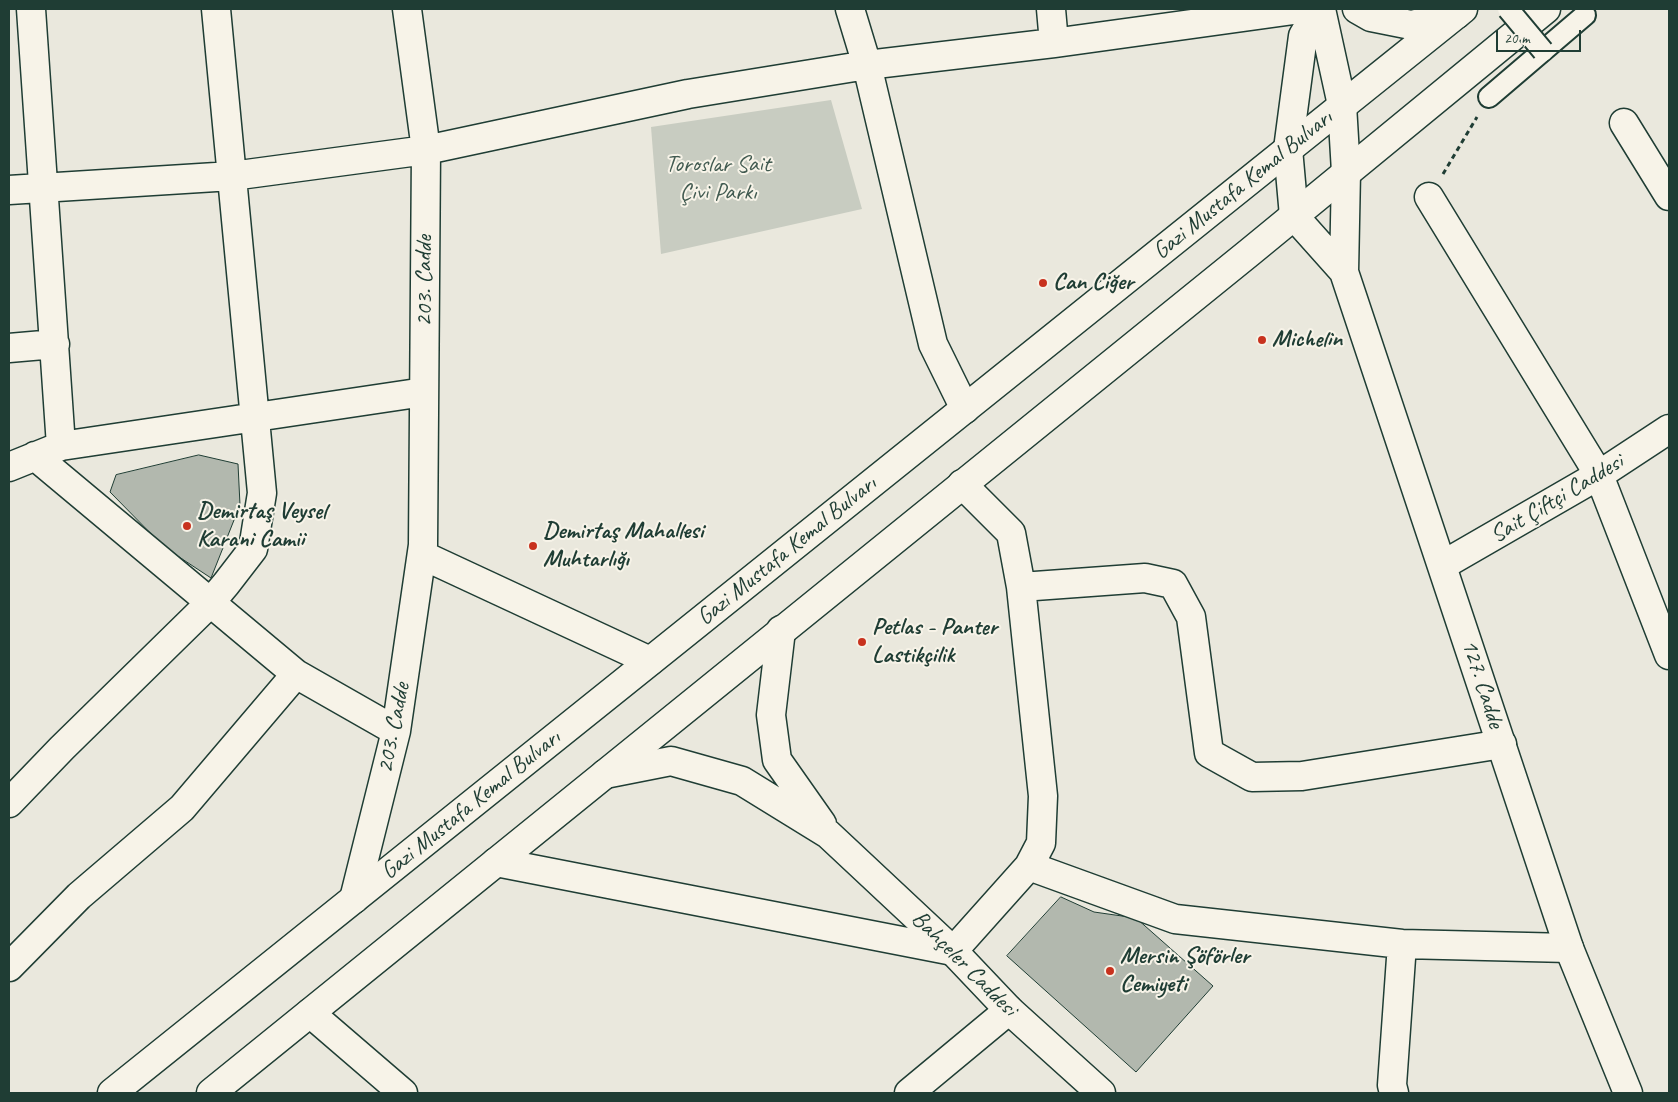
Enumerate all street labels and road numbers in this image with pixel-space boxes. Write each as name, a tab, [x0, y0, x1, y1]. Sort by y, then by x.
street label: Gazi Mustafa Kemal Bulvarı	[1148, 104, 1338, 266]
street label: 203. Cadde	[411, 235, 439, 327]
street label: Sait Çiftçi Caddesi	[1485, 448, 1629, 550]
street label: Gazi Mustafa Kemal Bulvarı	[692, 470, 882, 632]
street label: 127. Cadde	[1454, 636, 1510, 732]
street label: 203. Cadde	[371, 680, 417, 776]
street label: Gazi Mustafa Kemal Bulvarı	[376, 724, 566, 886]
street label: Bahçeler Caddesi	[905, 905, 1023, 1023]

